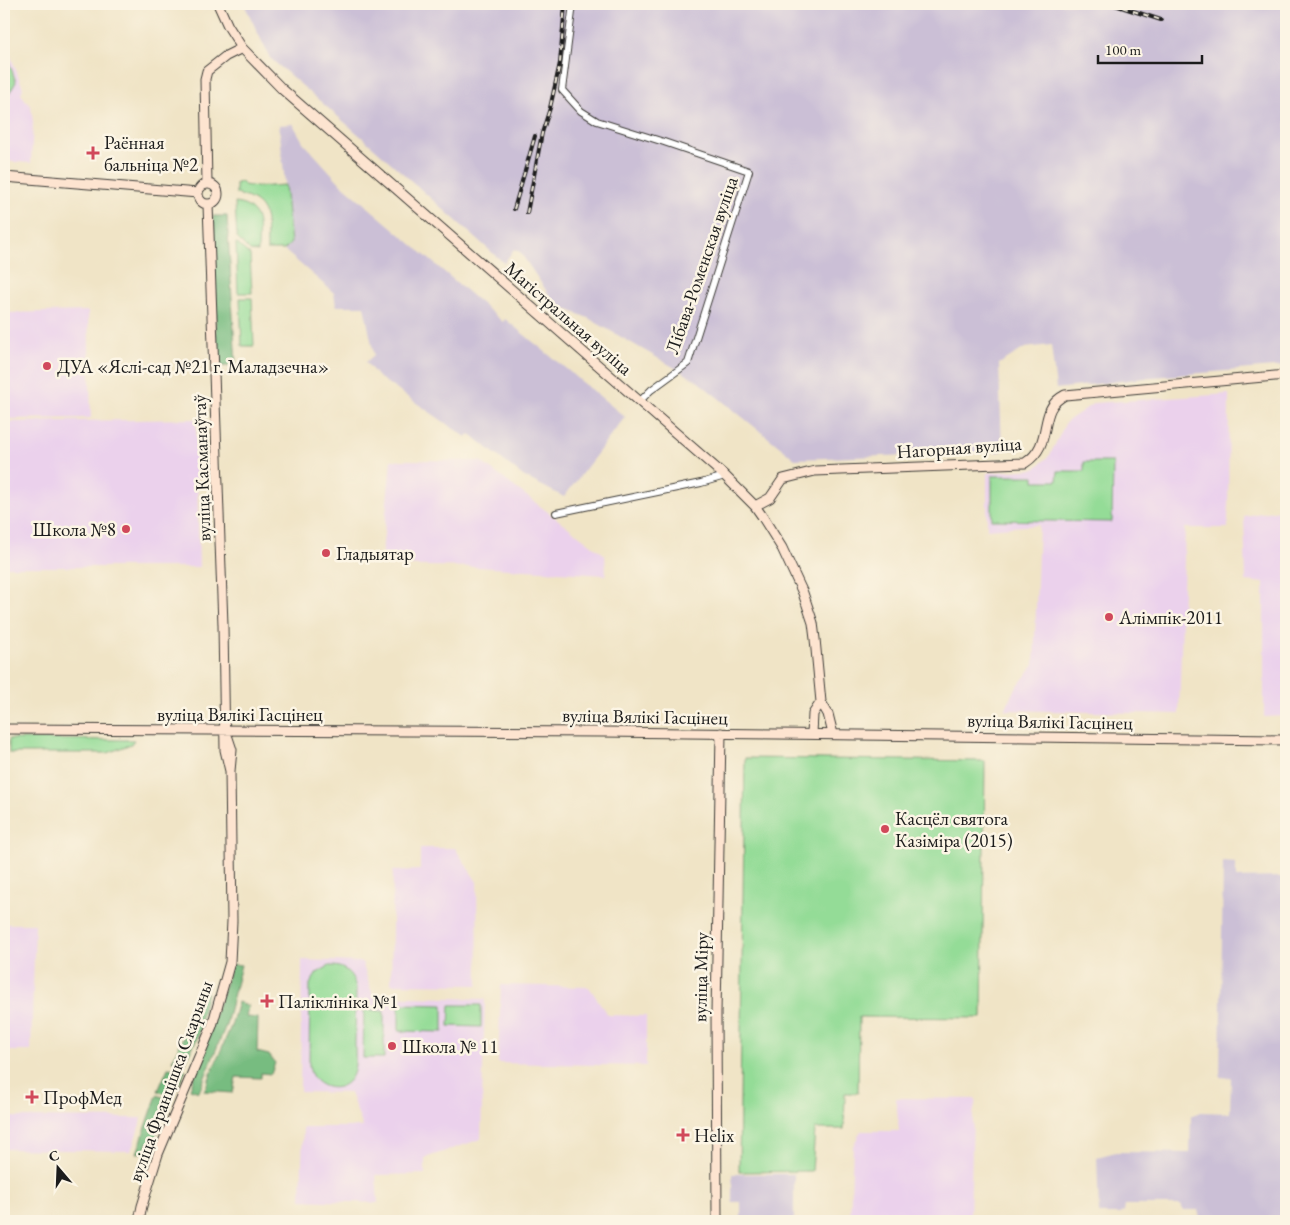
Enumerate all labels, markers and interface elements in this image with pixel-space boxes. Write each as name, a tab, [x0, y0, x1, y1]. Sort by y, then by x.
scale bar	[1098, 32, 1201, 64]
text: 100 m	[1105, 40, 1142, 59]
place label: Раённая бальніца №2	[104, 130, 198, 177]
marker: Раённая бальніца №2	[86, 146, 100, 160]
street label: Лібава-Роменская вуліца	[659, 173, 744, 357]
street label: Магістральная вуліца	[500, 256, 638, 381]
place label: ДУА «Яслі-сад №21 г. Маладзечна»	[57, 354, 329, 379]
marker: ДУА «Яслі-сад №21 г. Маладзечна»	[41, 360, 53, 372]
street label: вуліца Касманаўтаў	[186, 393, 217, 542]
street label: Нагорная вуліца	[896, 431, 1023, 464]
place label: Школа №8	[33, 517, 116, 542]
marker: Школа №8	[120, 523, 132, 535]
place label: Гладыятар	[336, 541, 414, 566]
marker: Гладыятар	[320, 547, 332, 559]
place label: Алімпік-2011	[1118, 605, 1223, 630]
marker: Алімпік-2011	[1103, 611, 1115, 623]
street label: вуліца Вялікі Гасцінец	[157, 702, 323, 727]
street label: вуліца Вялікі Гасцінец	[562, 703, 728, 730]
street label: вуліца Вялікі Гасцінец	[967, 708, 1133, 735]
place label: Касцёл святога Казіміра (2015)	[895, 806, 1013, 853]
marker: Касцёл святога Казіміра (2015)	[879, 823, 891, 835]
street label: вуліца Міру	[687, 931, 714, 1022]
street label: вуліца Францішка Скарыны	[122, 977, 219, 1185]
place label: Паліклініка №1	[278, 989, 398, 1014]
marker: Паліклініка №1	[260, 994, 274, 1008]
place label: Школа № 11	[402, 1034, 498, 1059]
marker: Школа № 11	[386, 1040, 398, 1052]
place label: ПрофМед	[43, 1085, 122, 1110]
marker: ПрофМед	[25, 1090, 39, 1104]
place label: Helix	[694, 1123, 735, 1148]
marker: Helix	[676, 1128, 690, 1142]
north arrow	[32, 1142, 82, 1192]
text: С	[46, 1146, 61, 1166]

